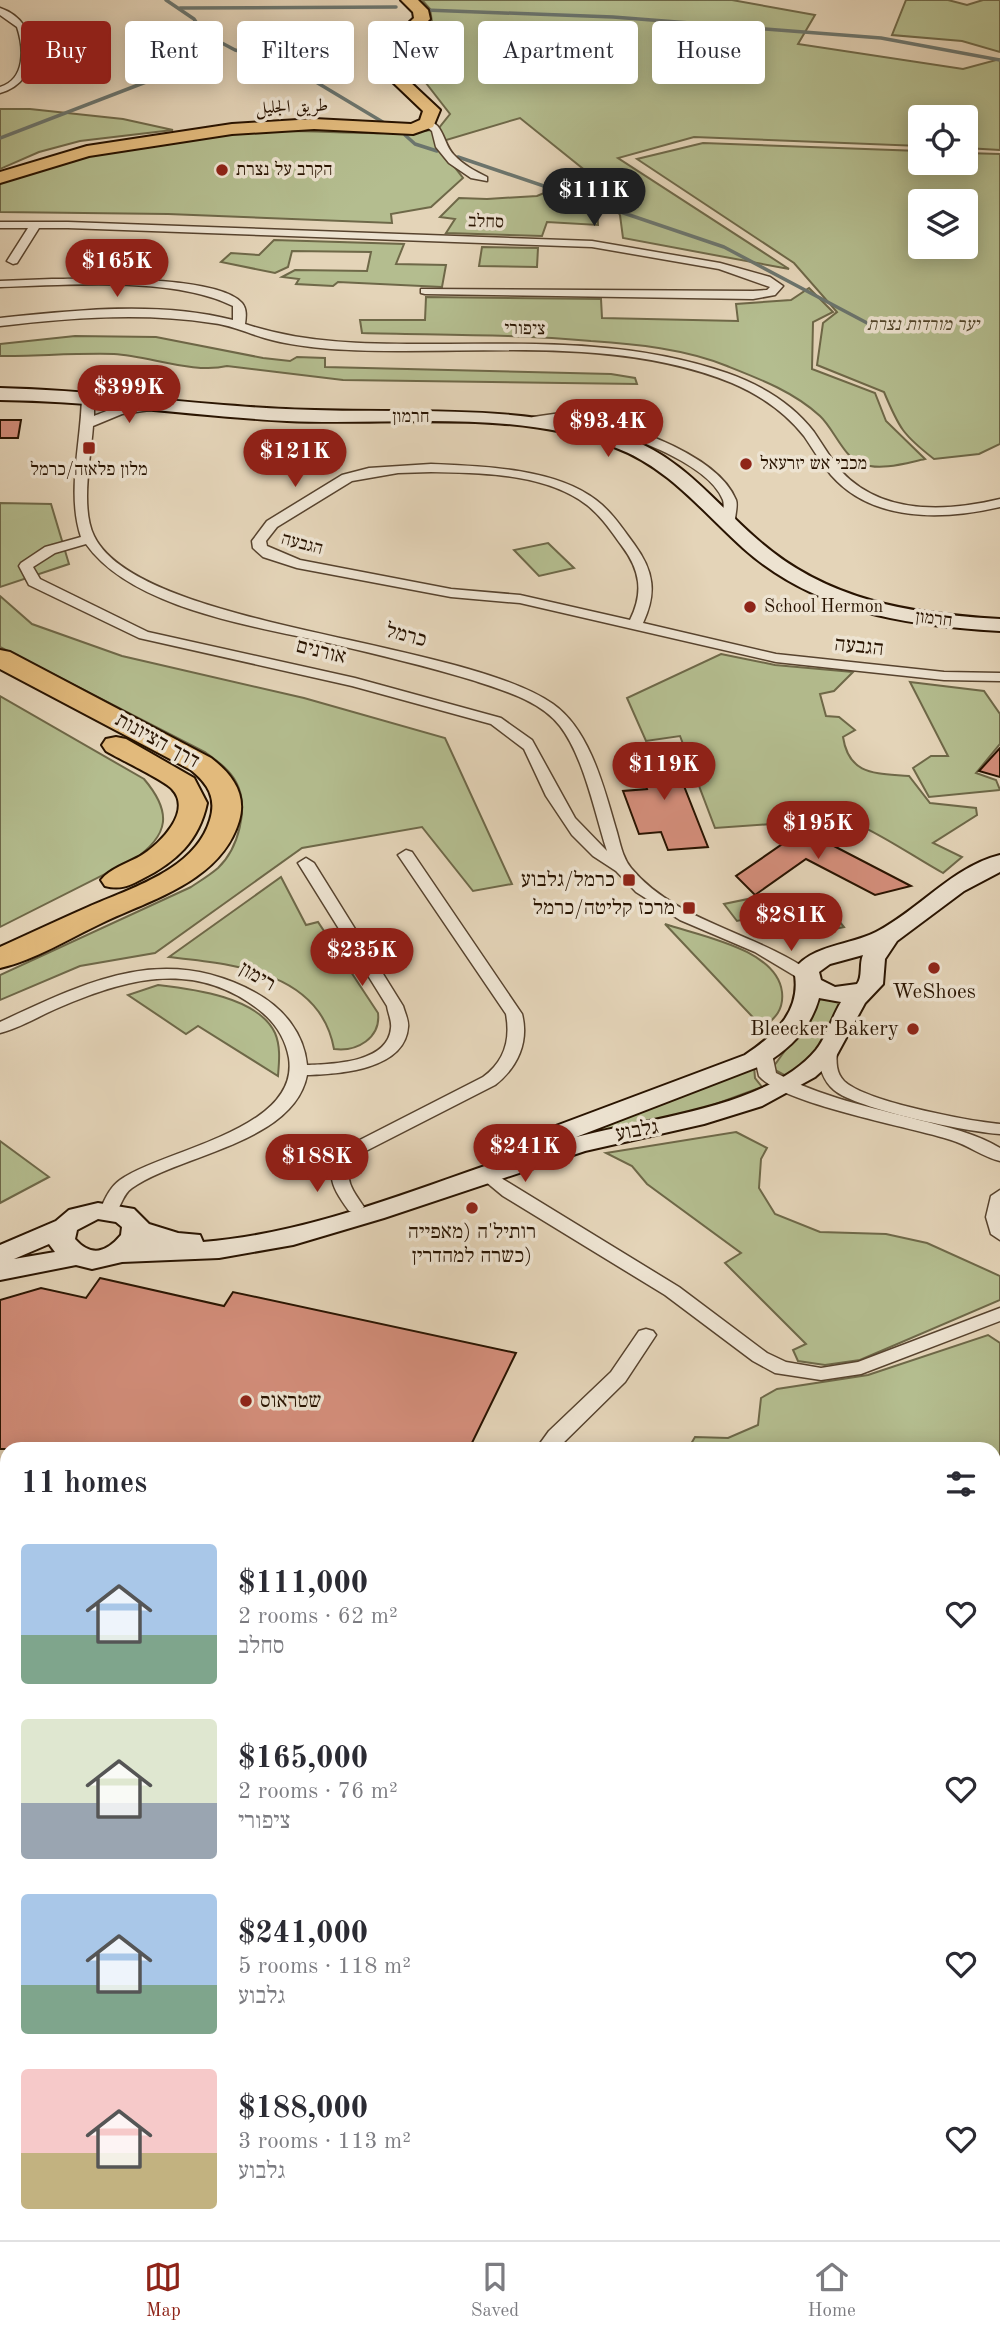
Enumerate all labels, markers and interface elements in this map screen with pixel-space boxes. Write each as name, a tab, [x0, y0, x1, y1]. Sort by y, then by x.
chip: Buy	[21, 21, 111, 84]
chip: Rent	[125, 21, 223, 84]
chip: Filters	[237, 21, 354, 84]
chip: New	[368, 21, 464, 84]
chip: Apartment	[478, 21, 638, 84]
chip: House	[652, 21, 765, 84]
street label: طريق الجليل	[255, 97, 329, 120]
map controls	[908, 105, 978, 259]
button: locate	[908, 105, 978, 175]
place label: הקרב על נצרת	[236, 160, 333, 179]
marker: הקרב על נצרת	[214, 162, 230, 178]
pin: $111K	[545, 168, 643, 228]
text: $111K	[558, 179, 630, 202]
button: layers	[908, 189, 978, 259]
street label: סחלב	[468, 211, 505, 232]
pin: $165K	[68, 240, 166, 299]
text: $165K	[81, 250, 153, 273]
park label: יער מורדות נצרת	[867, 316, 981, 334]
street label: ציפורי	[504, 320, 546, 338]
pin: $399K	[80, 366, 178, 425]
text: $399K	[93, 376, 165, 399]
pin: $93.4K	[551, 400, 665, 459]
street label: חרמון	[392, 408, 430, 426]
text: $93.4K	[569, 410, 647, 433]
pin: $121K	[246, 430, 344, 489]
marker: מלון פלאזה/כרמל	[81, 440, 97, 456]
text: $121K	[259, 440, 331, 463]
place label: מכבי אש יזרעאל	[760, 454, 867, 473]
marker: מכבי אש יזרעאל	[738, 456, 754, 472]
place label: מלון פלאזה/כרמל	[30, 460, 148, 479]
street label: הגבעה	[279, 530, 325, 558]
place label: School Hermon	[764, 598, 884, 616]
marker: School Hermon	[742, 599, 758, 615]
street label: חרמון	[914, 608, 954, 630]
street label: כרמל	[383, 620, 429, 652]
street label: הגבעה	[833, 634, 885, 660]
street label: אורנים	[294, 636, 348, 668]
street label: דרך הציונות	[112, 709, 202, 773]
pin: $119K	[615, 742, 713, 802]
text: $119K	[628, 753, 700, 776]
pin: $195K	[769, 802, 867, 861]
text: $195K	[782, 812, 854, 835]
place label: כרמל/גלבוע	[521, 869, 615, 891]
marker: כרמל/גלבוע	[621, 872, 637, 888]
pin: $281K	[742, 894, 840, 953]
place label: מרכז קליטה/כרמל	[533, 897, 675, 919]
marker: מרכז קליטה/כרמל	[681, 900, 697, 916]
text: $281K	[755, 904, 827, 927]
pin: $235K	[313, 928, 411, 988]
text: $235K	[326, 939, 398, 962]
street label: רימון	[235, 958, 279, 996]
marker: WeShoes	[926, 960, 942, 976]
place label: WeShoes	[892, 982, 976, 1003]
place label: Bleecker Bakery	[750, 1019, 899, 1040]
marker: Bleecker Bakery	[905, 1021, 921, 1037]
street label: גלבוע	[614, 1116, 660, 1145]
pin: $241K	[476, 1124, 574, 1184]
pin: $188K	[268, 1134, 366, 1194]
text: $241K	[489, 1135, 561, 1158]
text: $188K	[281, 1145, 353, 1168]
marker: רותיל'ה (מאפייה כשרה למהדרין)	[464, 1200, 480, 1216]
place label: רותיל'ה (מאפייה כשרה למהדרין)	[408, 1221, 536, 1267]
place label: שטראוס	[260, 1391, 322, 1412]
marker: שטראוס	[238, 1393, 254, 1409]
icon: filters	[942, 1465, 980, 1503]
text: 11 homes	[21, 1469, 147, 1499]
text: $111,000	[238, 1569, 368, 1599]
icon: home	[77, 1572, 161, 1656]
icon: heart	[942, 1595, 980, 1633]
text: 2 rooms · 62 m²	[238, 1605, 398, 1628]
text: סחלב	[238, 1635, 284, 1658]
text: $165,000	[238, 1744, 368, 1774]
icon: home	[77, 1747, 161, 1831]
icon: heart	[942, 1770, 980, 1808]
text: 2 rooms · 76 m²	[238, 1780, 398, 1803]
text: ציפורי	[238, 1810, 291, 1833]
text: $241,000	[238, 1919, 368, 1949]
icon: home	[77, 1922, 161, 2006]
icon: heart	[942, 1945, 980, 1983]
text: 5 rooms · 118 m²	[238, 1955, 411, 1978]
text: גלבוע	[238, 1985, 285, 2008]
text: $188,000	[238, 2094, 368, 2124]
icon: home	[77, 2097, 161, 2181]
icon: heart	[942, 2120, 980, 2158]
text: 3 rooms · 113 m²	[238, 2130, 411, 2153]
text: גלבוע	[238, 2160, 285, 2183]
tab: Map	[144, 2258, 182, 2323]
tab: Saved	[471, 2258, 519, 2323]
tab: Home	[808, 2258, 856, 2323]

